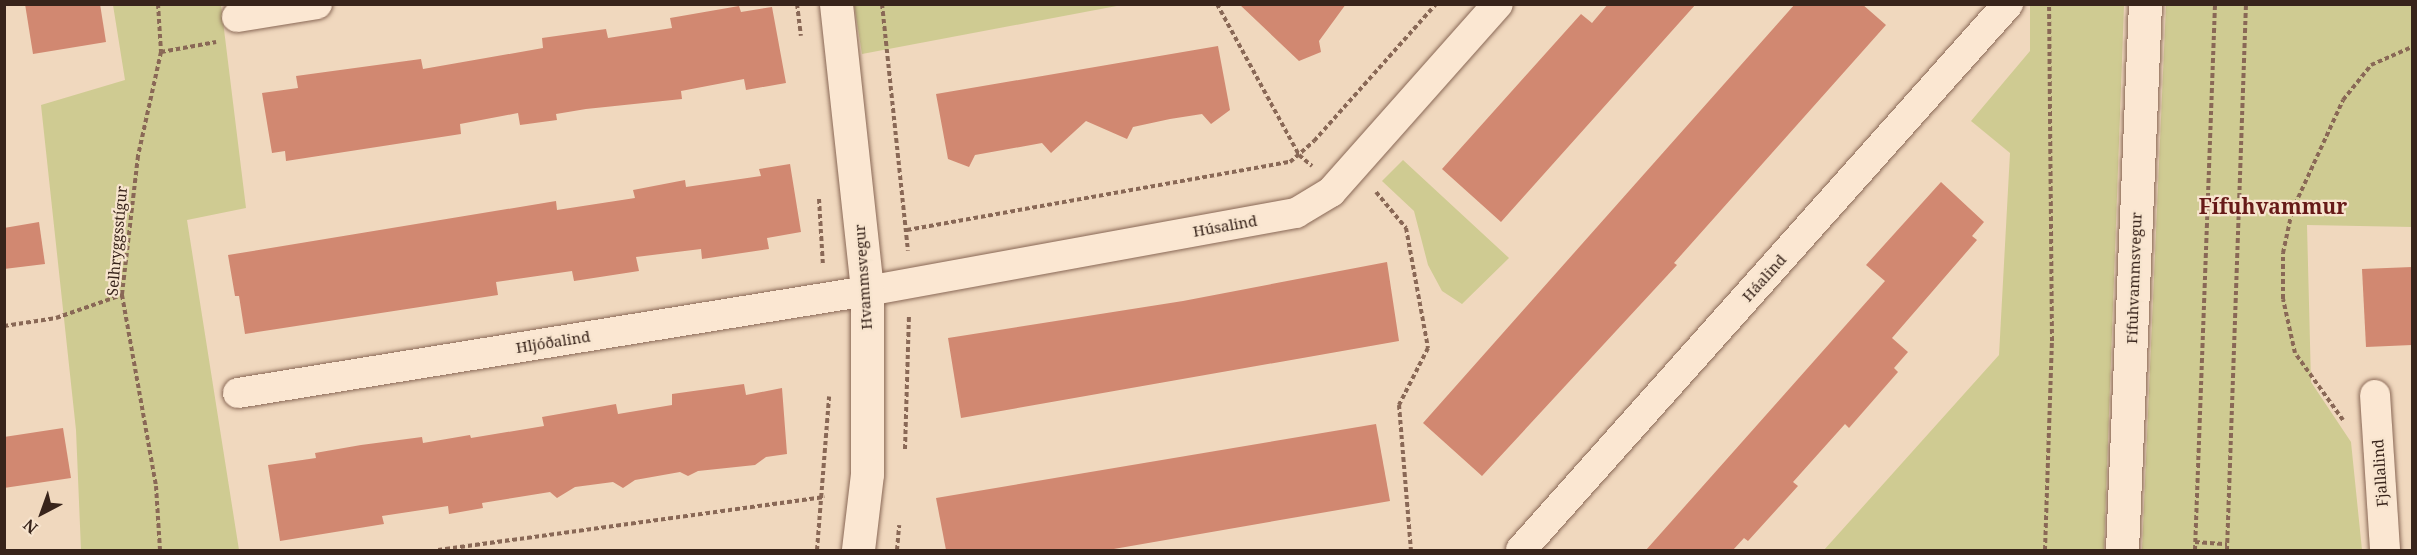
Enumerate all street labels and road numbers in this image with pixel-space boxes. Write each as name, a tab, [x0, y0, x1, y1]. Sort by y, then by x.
street label: Selhryggsstígur	[103, 185, 131, 297]
street label: Húsalind	[1191, 211, 1259, 241]
street label: Fífuhvammsvegur	[2123, 212, 2145, 344]
street label: Hvammsvegur	[850, 224, 876, 330]
street label: Háalind	[1738, 251, 1790, 305]
street label: Hljóðalind	[514, 327, 592, 357]
street label: Fjallalind	[2369, 439, 2391, 507]

